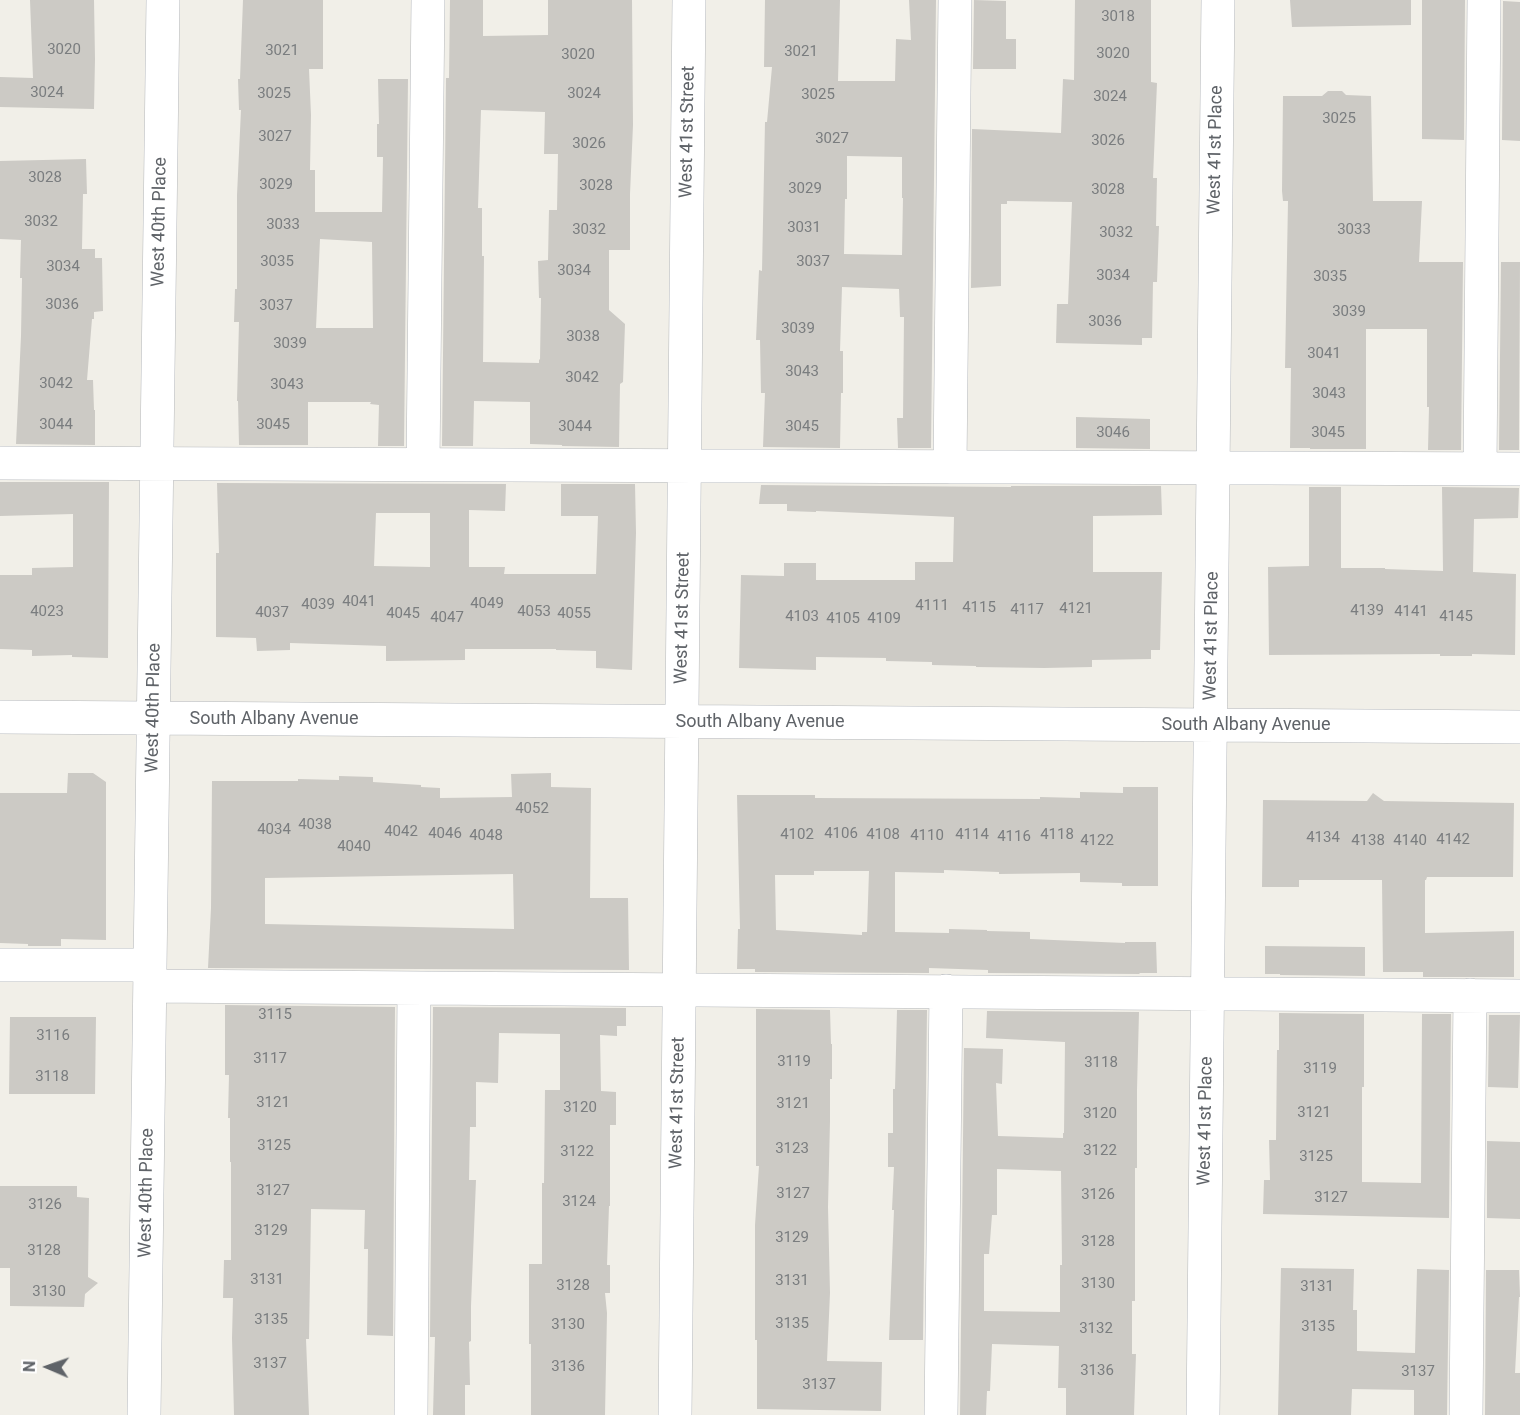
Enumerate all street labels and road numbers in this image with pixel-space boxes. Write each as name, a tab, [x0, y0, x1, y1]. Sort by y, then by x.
street label: West 41st Street	[676, 66, 700, 198]
street label: West 41st Place	[1204, 85, 1228, 215]
street label: West 40th Place	[148, 157, 172, 287]
street label: West 41st Street	[671, 552, 695, 684]
street label: West 41st Place	[1200, 571, 1224, 701]
street label: West 40th Place	[142, 643, 166, 773]
street label: South Albany Avenue	[190, 708, 358, 730]
street label: South Albany Avenue	[676, 711, 844, 733]
street label: South Albany Avenue	[1162, 714, 1330, 736]
street label: West 41st Street	[666, 1037, 690, 1169]
street label: West 41st Place	[1194, 1056, 1218, 1186]
street label: West 40th Place	[135, 1128, 159, 1258]

